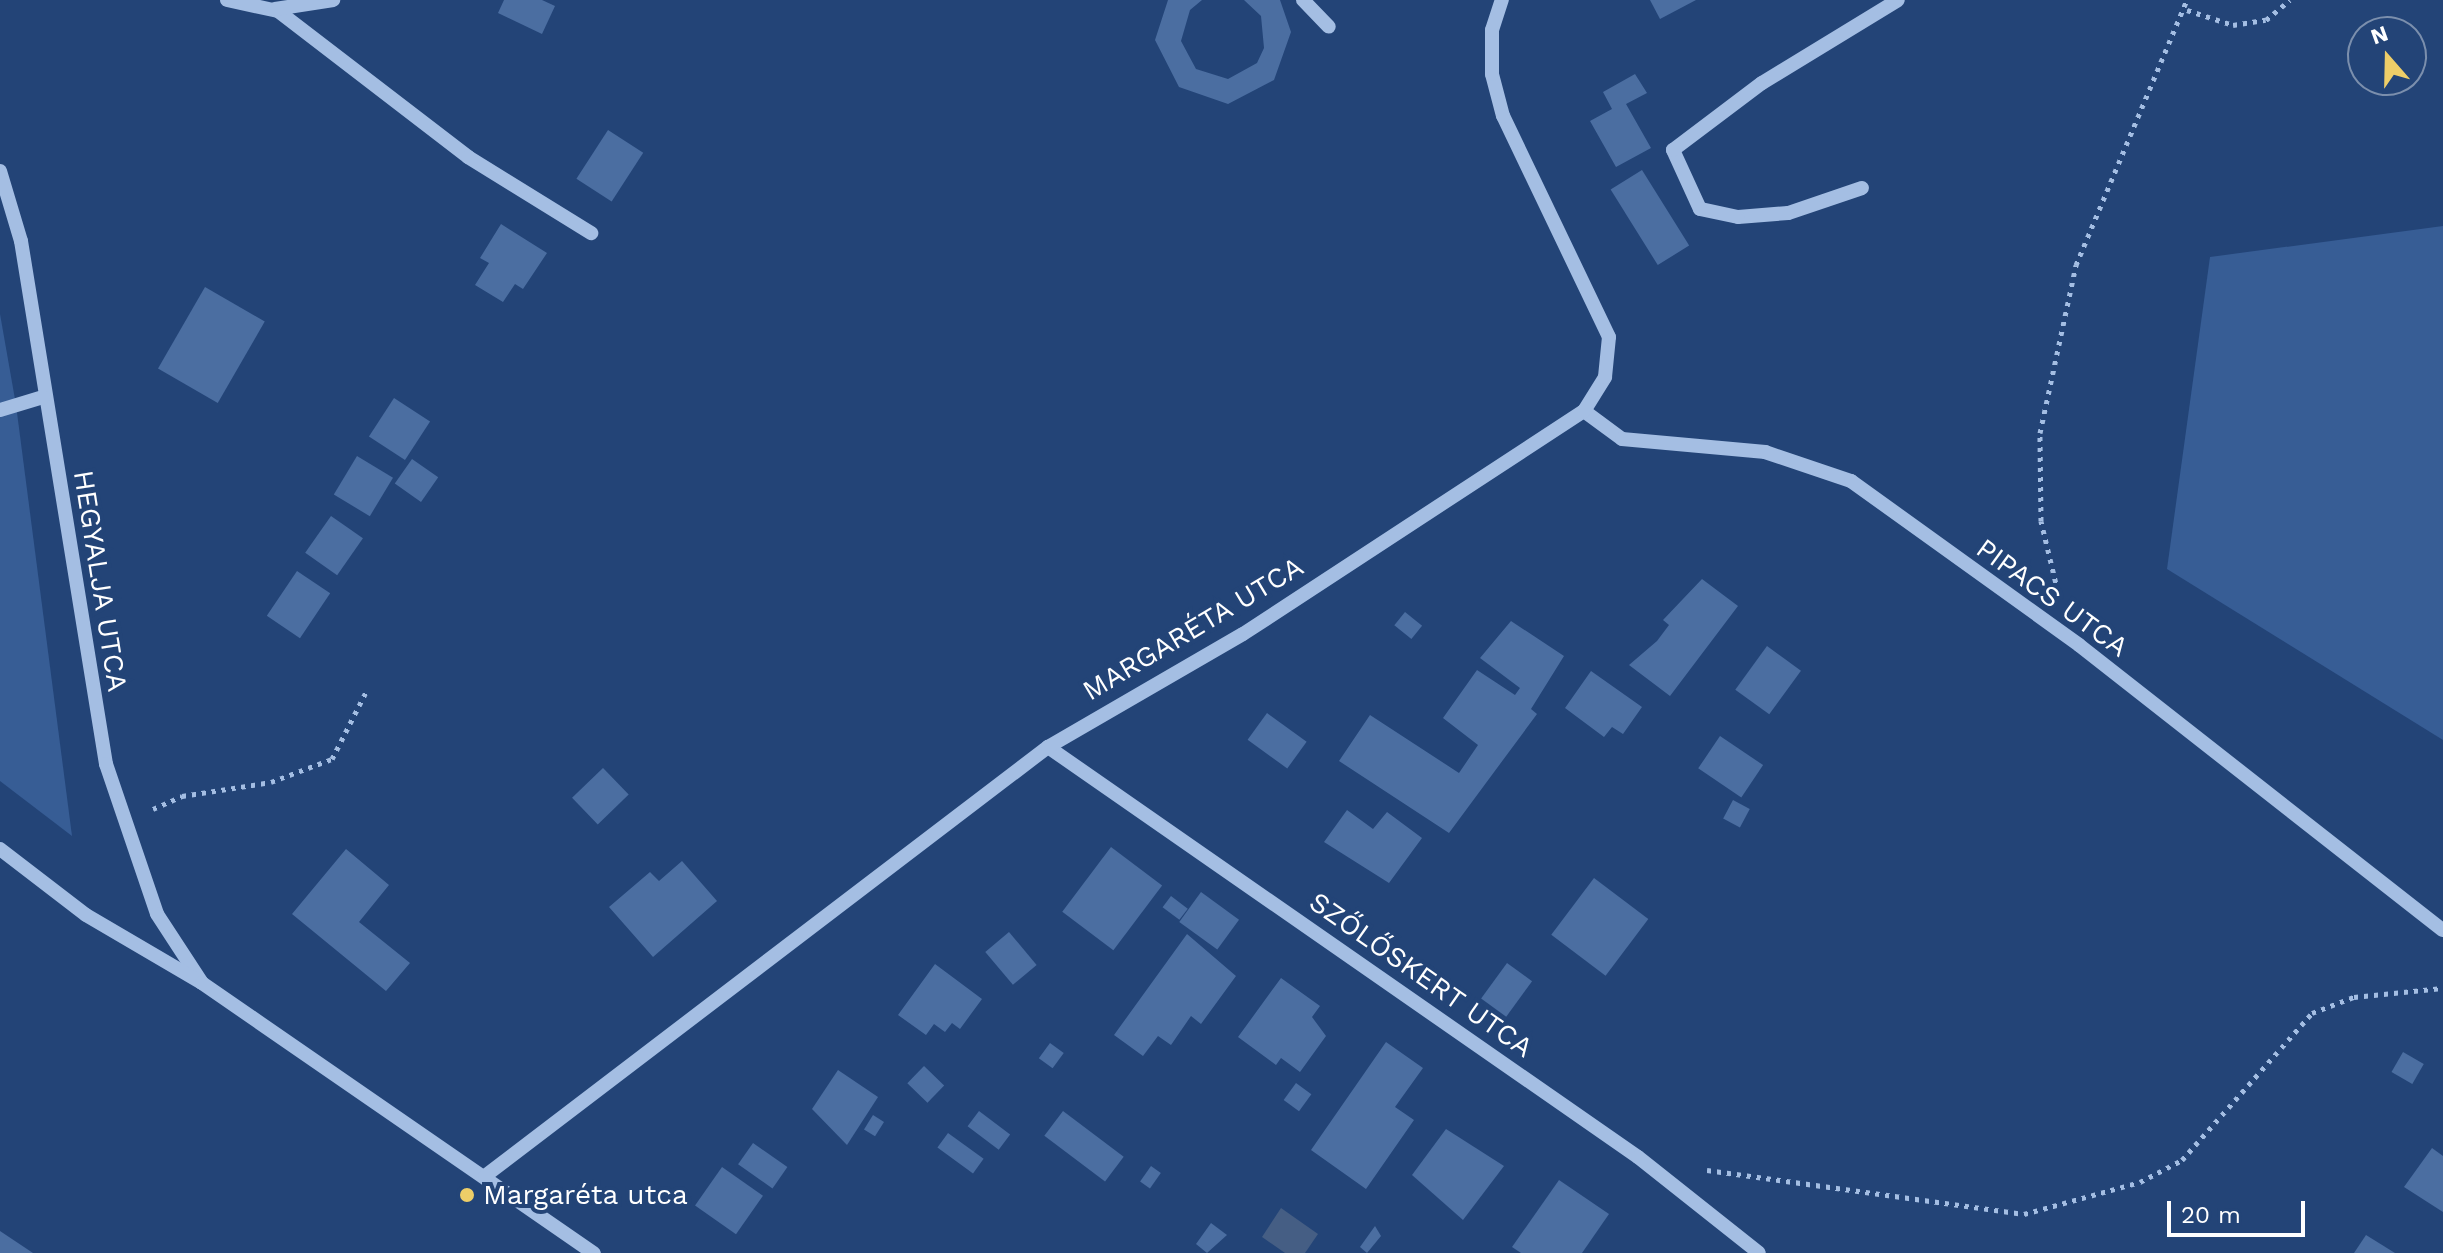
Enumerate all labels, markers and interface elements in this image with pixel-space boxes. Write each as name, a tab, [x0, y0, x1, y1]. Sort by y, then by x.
north arrow	[2347, 16, 2427, 96]
text: N	[2367, 20, 2391, 49]
street label: HEGYALJA UTCA	[66, 468, 134, 694]
street label: PIPACS UTCA	[1970, 532, 2134, 664]
street label: MARGARÉTA UTCA	[1076, 550, 1310, 708]
street label: SZŐLŐSKERT UTCA	[1303, 885, 1539, 1065]
place label: Margaréta utca	[483, 1178, 688, 1212]
scale bar	[2171, 1185, 2309, 1235]
marker: Margaréta utca	[458, 1186, 476, 1204]
text: 20 m	[2181, 1201, 2241, 1229]

